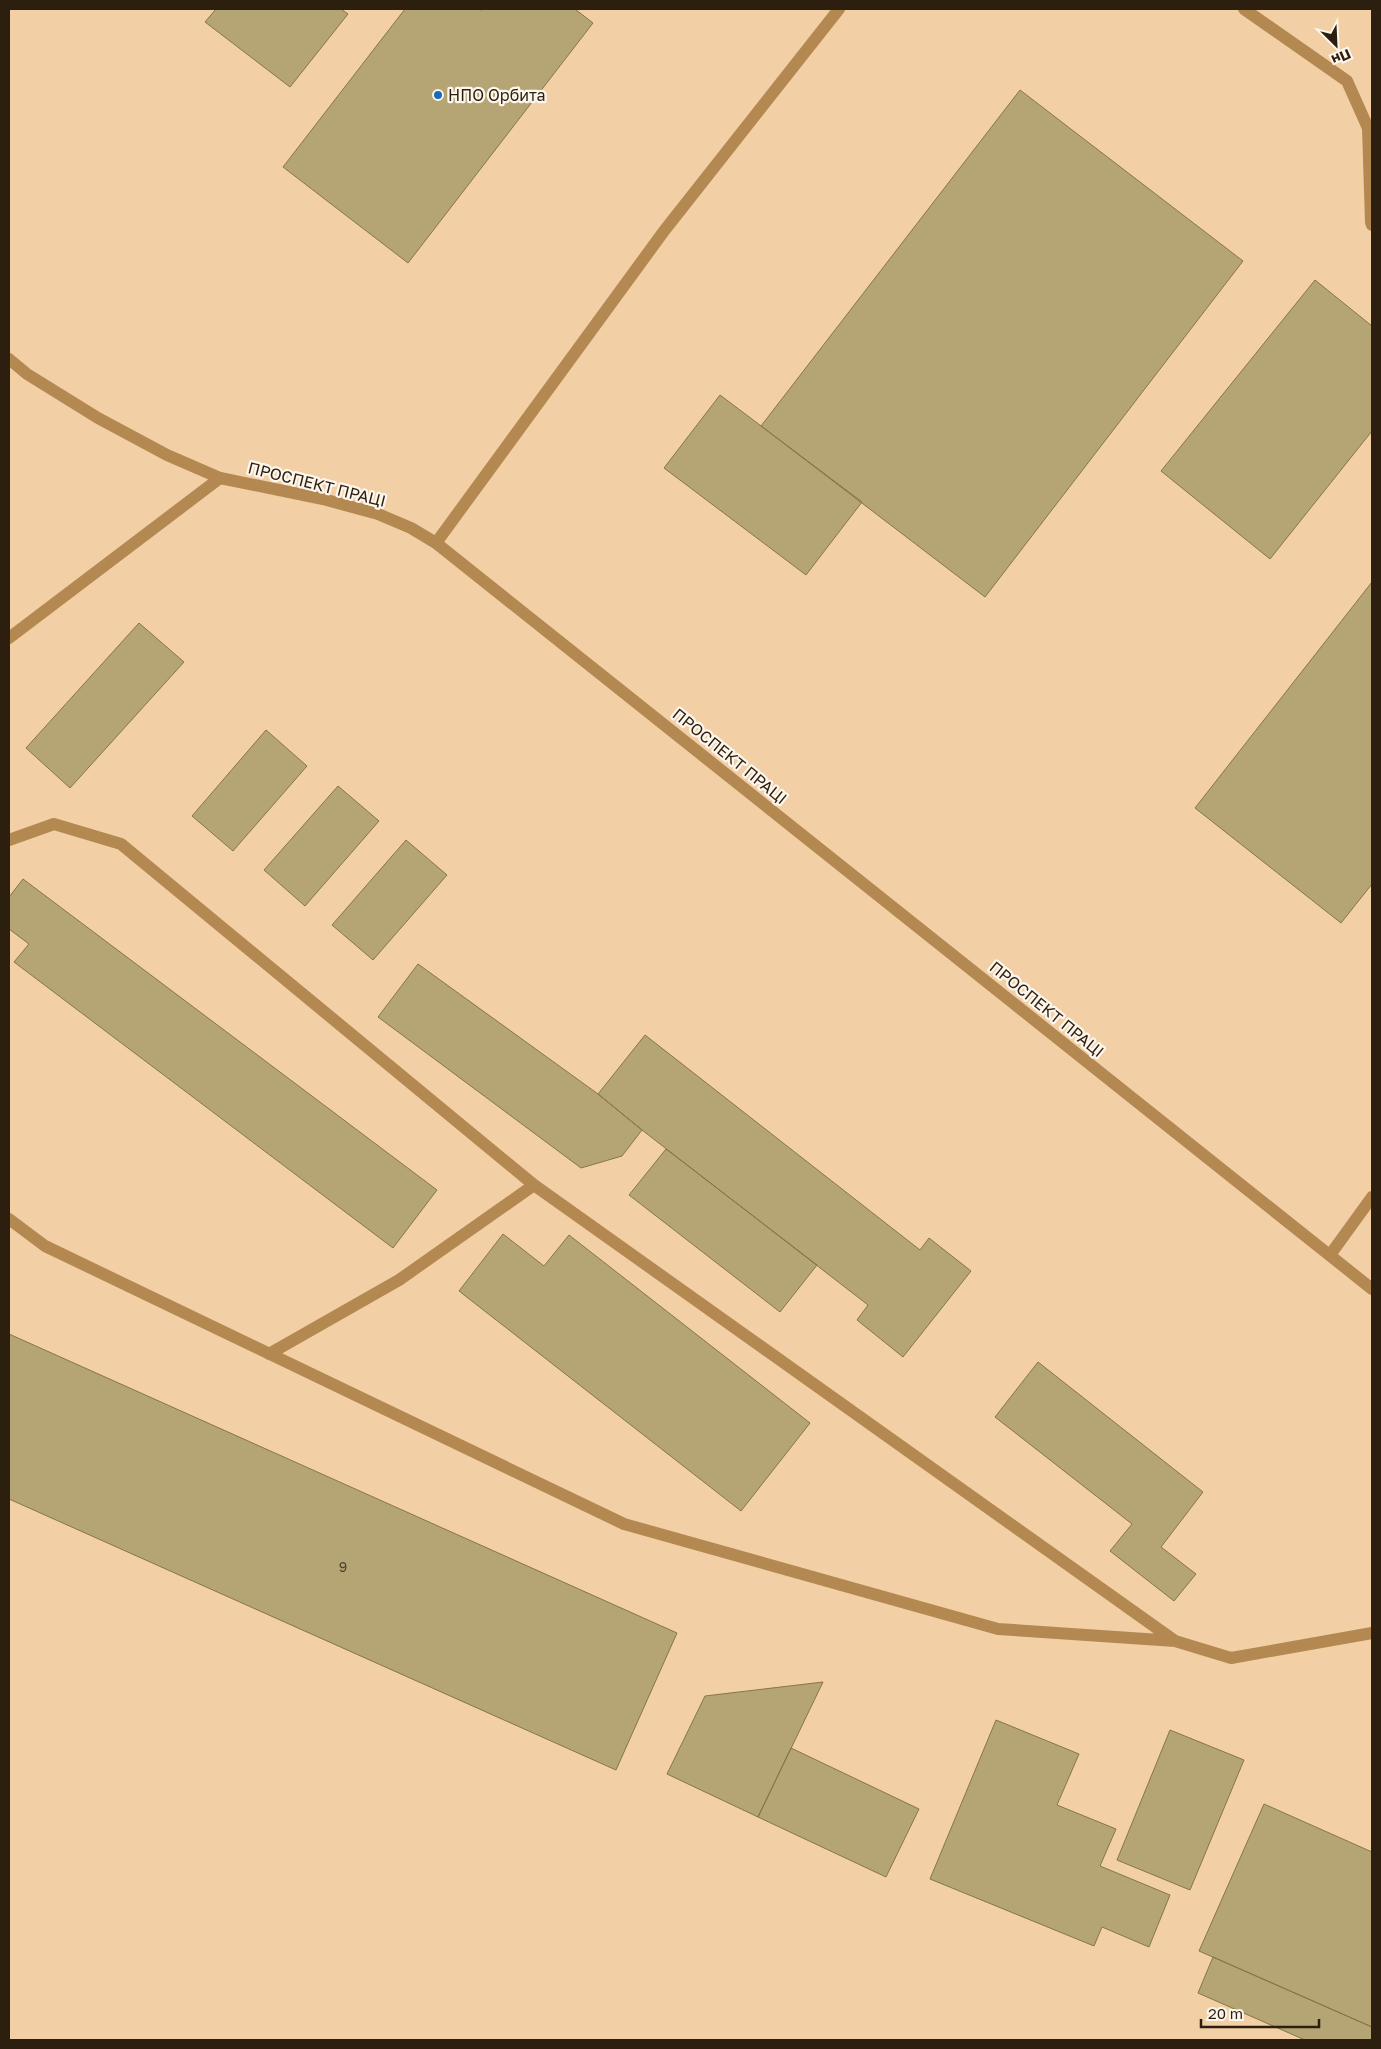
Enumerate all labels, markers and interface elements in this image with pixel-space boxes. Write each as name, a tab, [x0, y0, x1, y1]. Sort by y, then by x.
north arrow	[1311, 20, 1361, 70]
text: Пн	[1329, 46, 1354, 69]
place label: НПО Орбита	[448, 85, 546, 105]
marker: НПО Орбита	[432, 89, 444, 101]
street label: ПРОСПЕКТ ПРАЦІ	[246, 457, 388, 511]
street label: ПРОСПЕКТ ПРАЦІ	[669, 704, 791, 808]
street label: ПРОСПЕКТ ПРАЦІ	[986, 957, 1108, 1061]
house number: 9	[339, 1558, 347, 1575]
scale bar	[1201, 1996, 1318, 2028]
text: 20 m	[1208, 2004, 1243, 2022]

